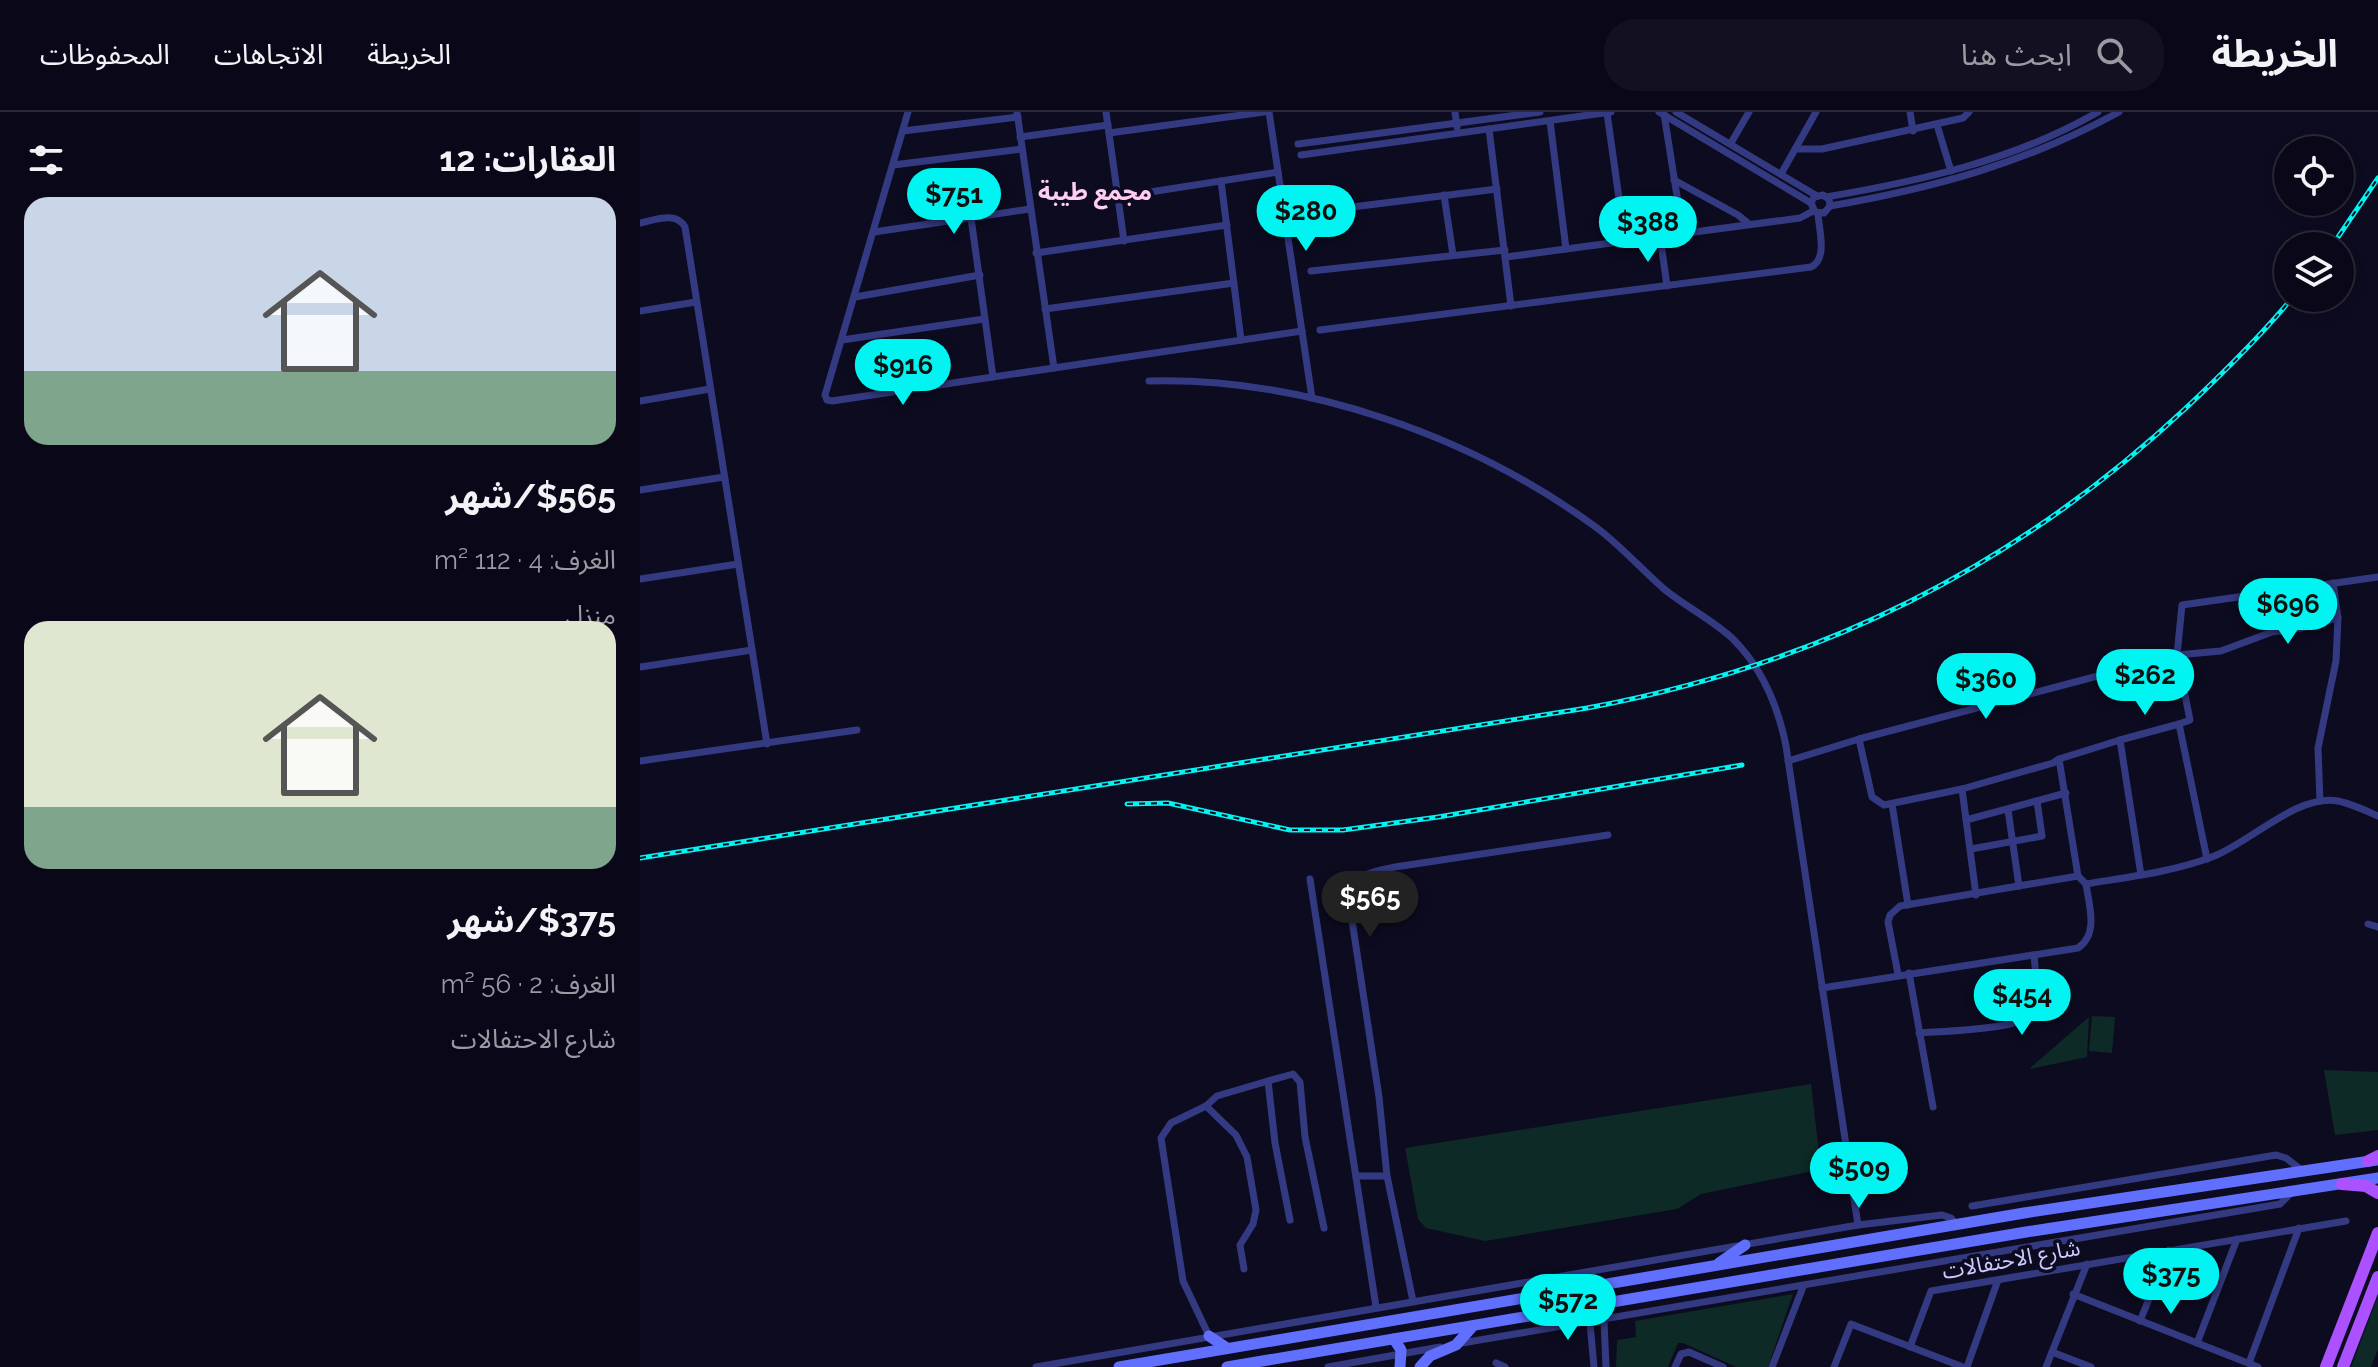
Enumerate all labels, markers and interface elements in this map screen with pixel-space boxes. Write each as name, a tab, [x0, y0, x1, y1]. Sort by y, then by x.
search box	[1604, 19, 2164, 91]
text: الخريطة	[2212, 31, 2338, 76]
icon: search	[2092, 33, 2136, 77]
text: ابحث هنا	[1961, 37, 2072, 72]
text: المحفوظات	[40, 38, 170, 71]
text: الاتجاهات	[214, 38, 323, 71]
text: الخريطة	[367, 38, 451, 71]
map controls	[2274, 136, 2354, 312]
button: locate	[2274, 136, 2354, 216]
icon: filters	[24, 138, 68, 182]
text: العقارات: 12	[439, 139, 616, 179]
pin: $751	[907, 168, 1001, 236]
district label: مجمع طيبة	[1038, 177, 1152, 210]
text: $751	[925, 179, 983, 209]
pin: $280	[1259, 185, 1353, 253]
text: $280	[1275, 196, 1337, 226]
pin: $388	[1601, 196, 1695, 264]
text: $388	[1617, 207, 1679, 237]
button: layers	[2274, 232, 2354, 312]
icon: home	[248, 249, 392, 393]
pin: $916	[856, 339, 950, 407]
text: $916	[873, 350, 933, 380]
text: $565/شهر	[445, 476, 616, 516]
text: الغرف: 4 · 112 m²	[434, 545, 616, 575]
pin: $696	[2241, 578, 2335, 646]
text: $696	[2256, 589, 2320, 619]
text: منزل	[565, 600, 616, 630]
pin: $262	[2098, 649, 2192, 717]
pin: $360	[1939, 653, 2033, 721]
text: $262	[2114, 660, 2176, 690]
text: $360	[1955, 664, 2017, 694]
icon: home	[248, 673, 392, 817]
pin: $565	[1323, 871, 1417, 939]
text: $565	[1339, 882, 1401, 912]
text: $375/شهر	[447, 900, 616, 940]
text: الغرف: 2 · 56 m²	[441, 969, 616, 999]
pin: $454	[1975, 969, 2069, 1037]
text: $454	[1992, 980, 2052, 1010]
text: شارع الاحتفالات	[451, 1024, 616, 1054]
pin: $509	[1812, 1142, 1906, 1210]
text: $509	[1828, 1153, 1890, 1183]
street label: شارع الاحتفالات	[1940, 1234, 2083, 1288]
pin: $375	[2124, 1248, 2218, 1316]
text: $375	[2141, 1259, 2201, 1289]
pin: $572	[1521, 1274, 1615, 1342]
text: $572	[1538, 1285, 1598, 1315]

